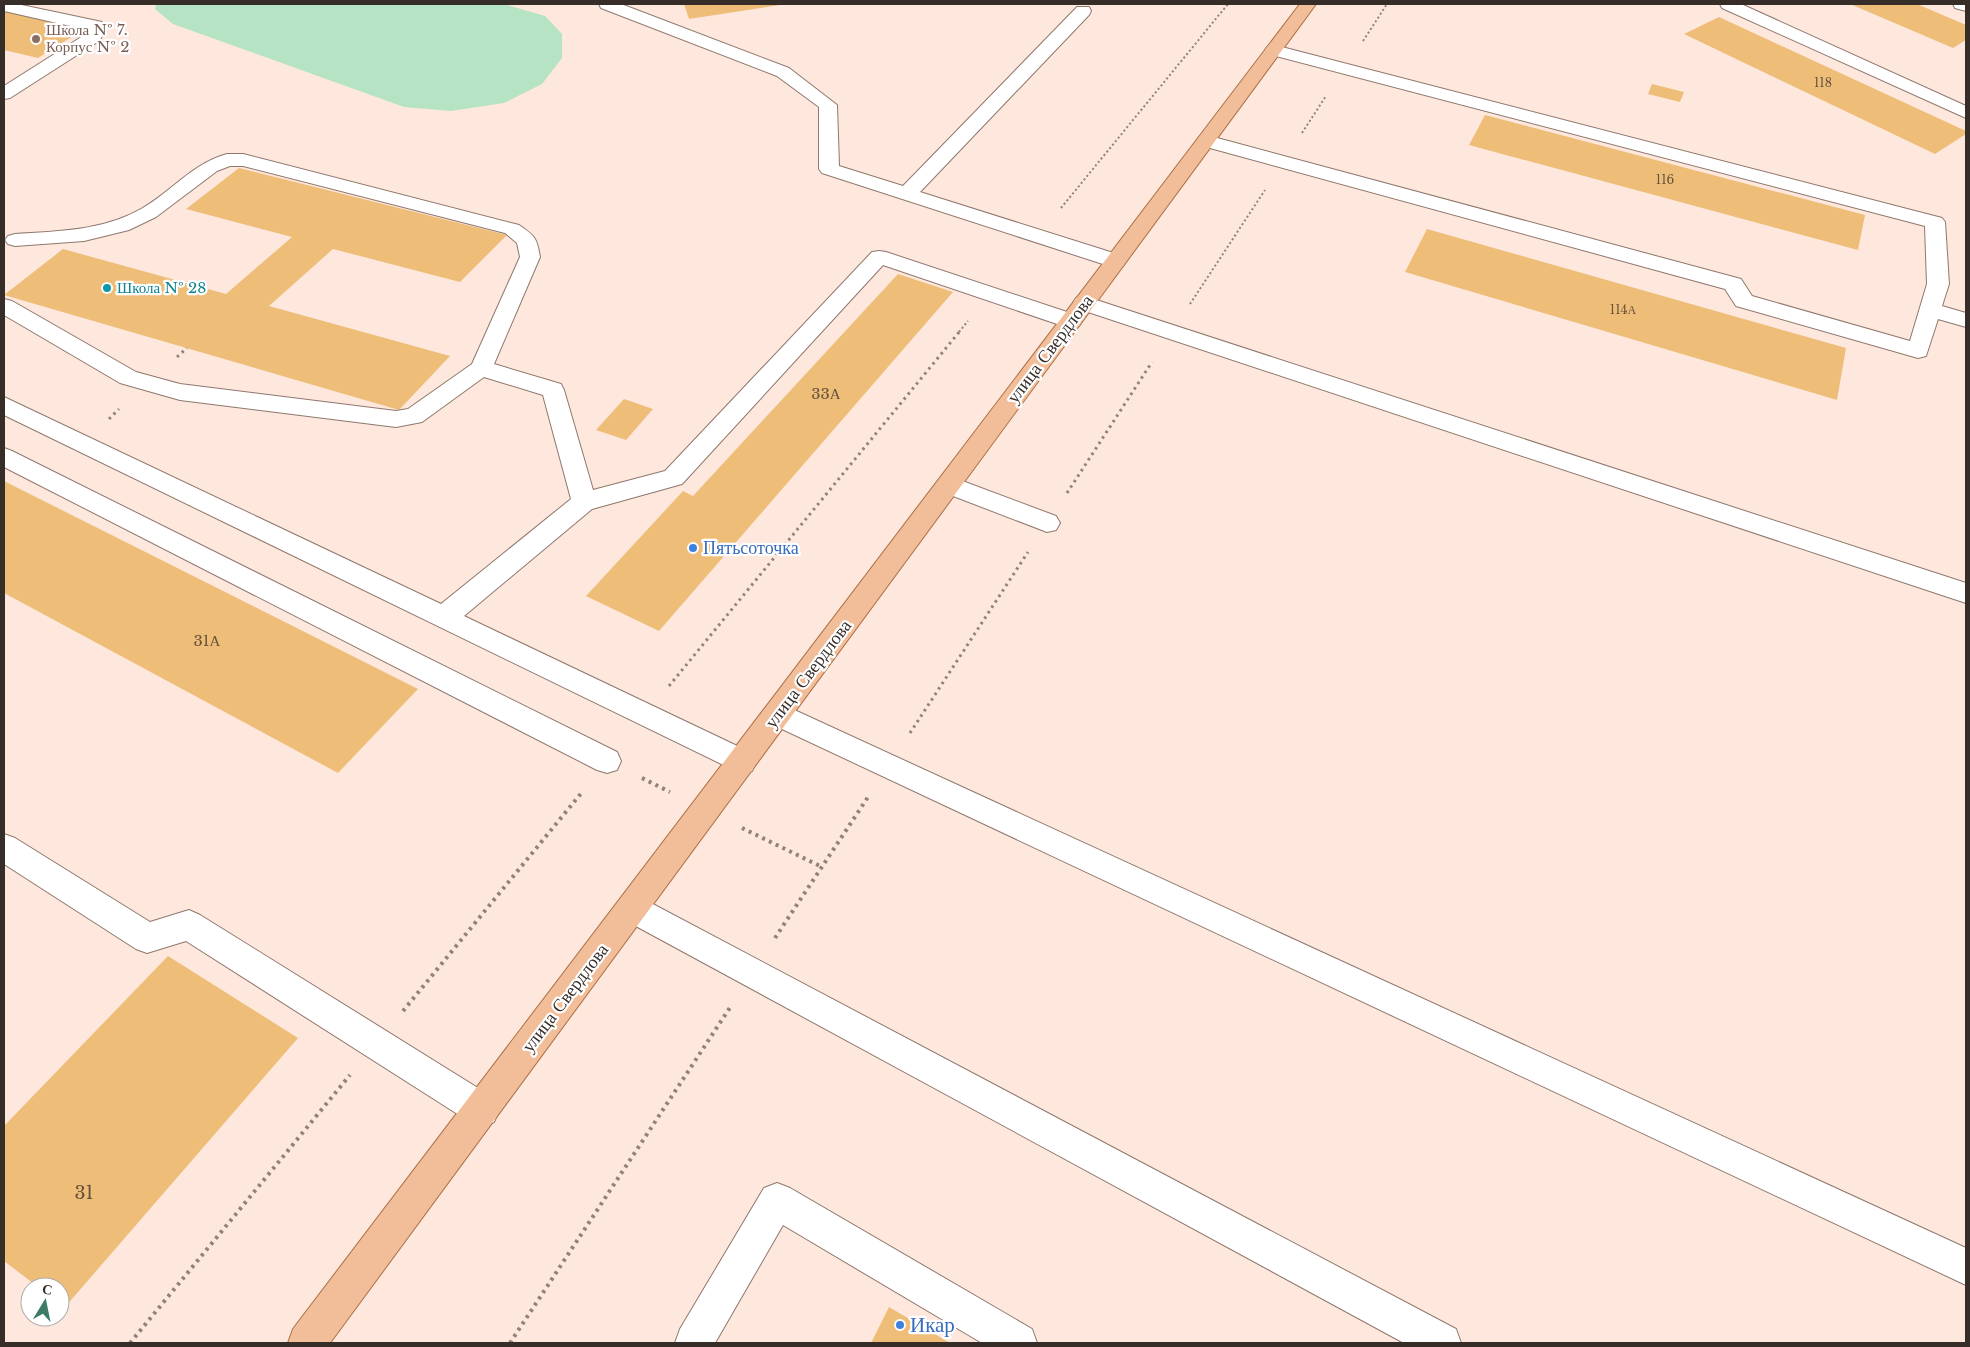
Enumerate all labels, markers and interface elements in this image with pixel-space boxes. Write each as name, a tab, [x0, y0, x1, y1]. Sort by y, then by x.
place label: Школа № 7. Корпус № 2	[46, 20, 130, 56]
marker: Школа № 7. Корпус № 2	[30, 33, 42, 45]
house number: 118	[1814, 75, 1832, 90]
house number: 116	[1656, 172, 1674, 187]
place label: Школа № 28	[117, 278, 206, 297]
marker: Школа № 28	[101, 282, 113, 294]
street label: улица Свердлова	[1002, 290, 1098, 408]
house number: 114А	[1610, 302, 1637, 317]
house number: 33А	[811, 384, 841, 403]
place label: Пятьсоточка	[703, 537, 799, 559]
marker: Пятьсоточка	[687, 542, 699, 554]
street label: улица Свердлова	[760, 615, 856, 733]
house number: 31А	[194, 631, 221, 650]
street label: улица Свердлова	[517, 939, 613, 1057]
house number: 31	[74, 1182, 94, 1204]
north arrow	[20, 1277, 70, 1327]
text: С	[41, 1279, 54, 1299]
place label: Икар	[910, 1312, 955, 1338]
marker: Икар	[894, 1319, 906, 1331]

